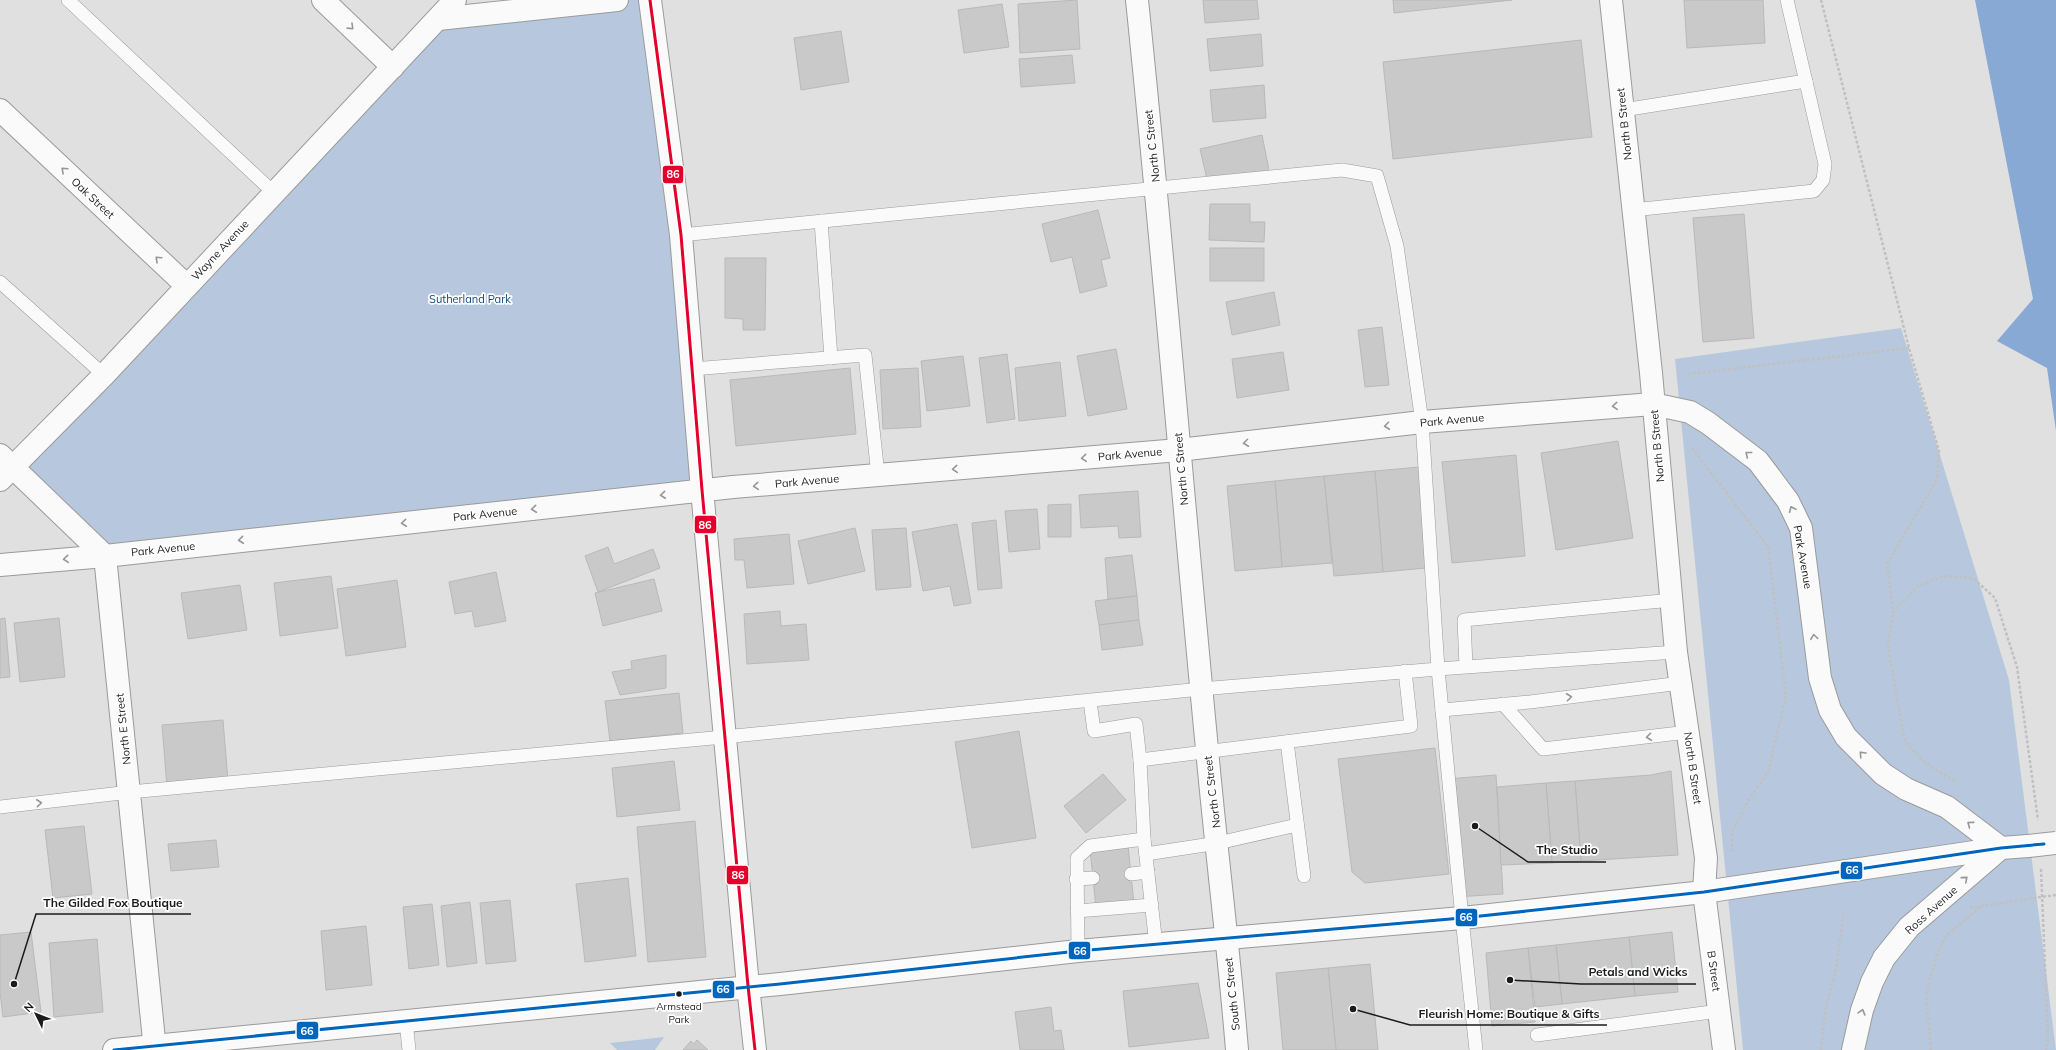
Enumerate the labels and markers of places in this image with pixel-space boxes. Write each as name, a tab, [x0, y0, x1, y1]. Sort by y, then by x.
callout: The Studio	[1528, 838, 1606, 862]
callout: The Gilded Fox Boutique	[36, 890, 191, 914]
callout: Petals and Wicks	[1581, 960, 1696, 984]
marker: Armstead Park	[674, 989, 684, 999]
place label: Armstead Park	[656, 1000, 702, 1026]
callout: Fleurish Home: Boutique & Gifts	[1410, 1001, 1607, 1025]

